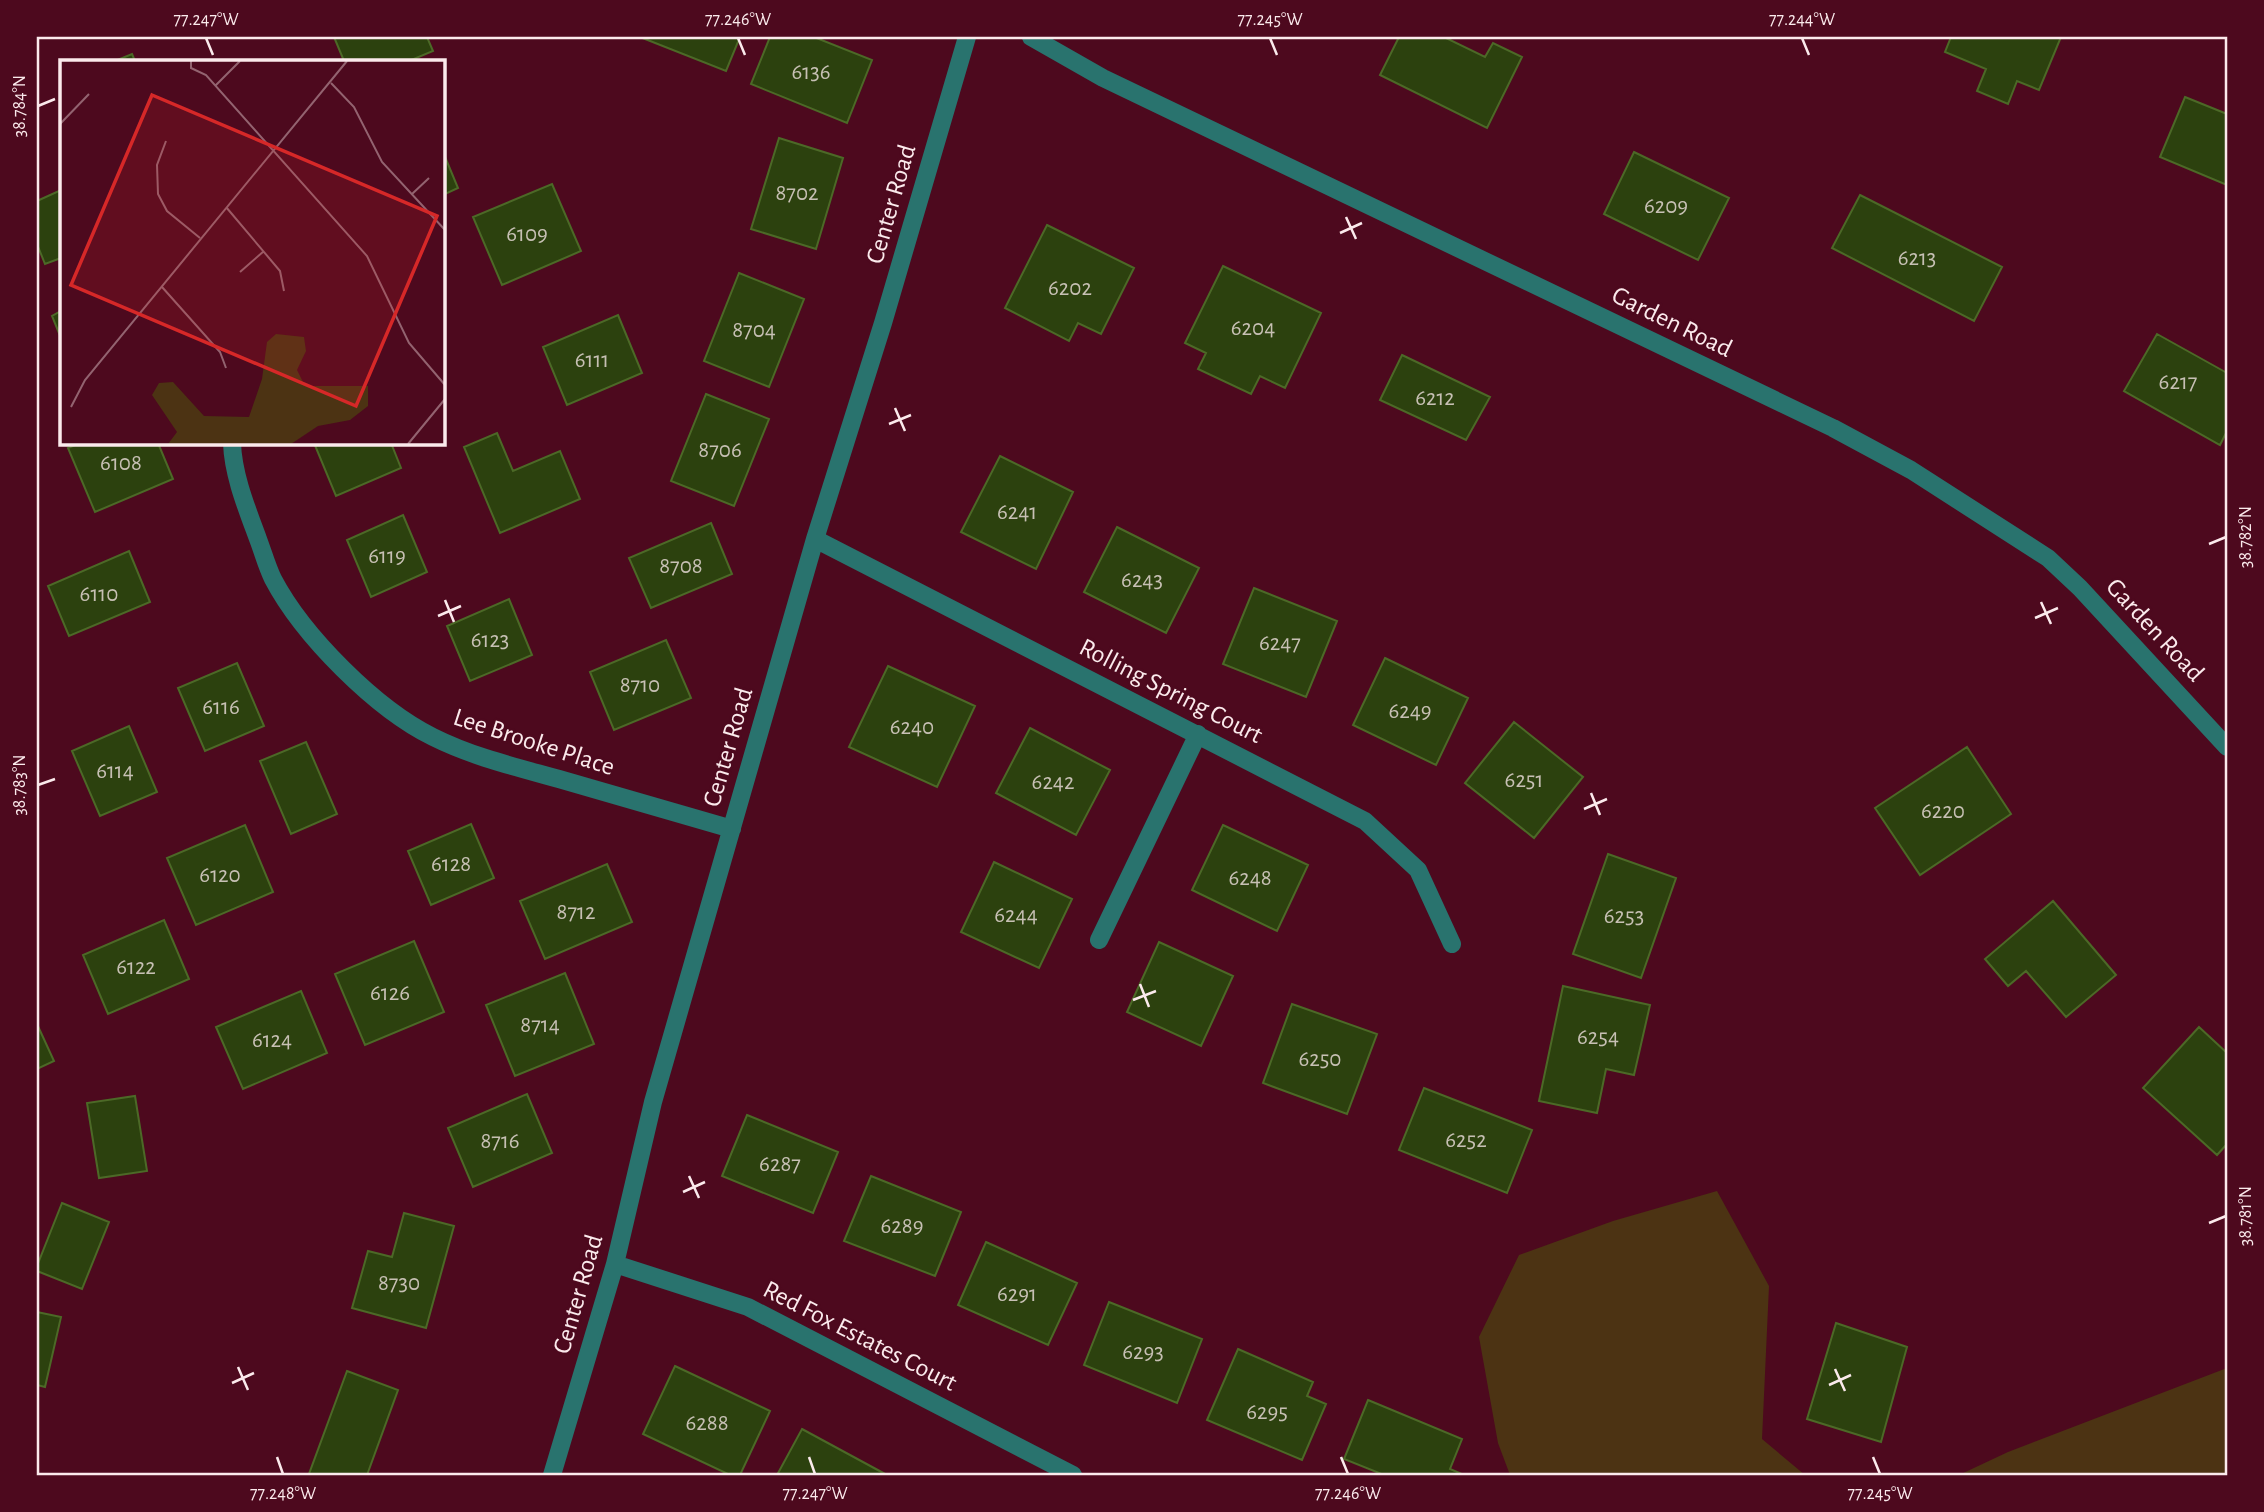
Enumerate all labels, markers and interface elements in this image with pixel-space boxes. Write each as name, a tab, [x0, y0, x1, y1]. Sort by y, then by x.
text: 77.247°W	[173, 11, 239, 29]
text: 77.246°W	[705, 11, 771, 29]
text: 77.245°W	[1237, 11, 1303, 29]
text: 77.244°W	[1769, 11, 1835, 29]
inset map	[60, 60, 444, 444]
house number: 6136	[791, 61, 831, 84]
text: 38.784°N	[11, 75, 29, 137]
street label: Center Road	[862, 141, 920, 267]
house number: 8702	[775, 182, 819, 205]
house number: 6209	[1644, 195, 1688, 218]
house number: 6109	[506, 223, 548, 246]
house number: 6213	[1898, 247, 1936, 270]
house number: 6202	[1048, 277, 1092, 300]
street label: Garden Road	[1608, 282, 1736, 362]
house number: 6204	[1231, 317, 1275, 340]
house number: 8704	[732, 319, 776, 342]
house number: 6111	[575, 349, 609, 372]
house number: 6217	[2159, 371, 2197, 394]
house number: 6212	[1415, 387, 1455, 410]
house number: 8706	[698, 439, 742, 462]
house number: 6108	[100, 452, 142, 475]
house number: 6241	[997, 501, 1037, 524]
text: 38.782°N	[2237, 506, 2255, 568]
house number: 6119	[368, 545, 406, 568]
house number: 8708	[659, 555, 703, 578]
house number: 6243	[1121, 569, 1163, 592]
street label: Garden Road	[2101, 573, 2209, 687]
house number: 6110	[80, 583, 118, 606]
house number: 6123	[471, 629, 509, 652]
house number: 6247	[1259, 632, 1301, 655]
street label: Rolling Spring Court	[1075, 634, 1267, 748]
house number: 8710	[620, 674, 660, 697]
street label: Center Road	[699, 684, 757, 810]
house number: 6116	[202, 696, 240, 719]
house number: 6249	[1388, 700, 1432, 723]
street label: Lee Brooke Place	[450, 704, 618, 780]
house number: 6240	[890, 716, 934, 739]
text: 38.783°N	[11, 754, 29, 816]
house number: 6114	[96, 760, 134, 783]
house number: 6251	[1505, 769, 1543, 792]
house number: 6242	[1032, 771, 1074, 794]
house number: 6220	[1921, 800, 1965, 823]
house number: 6128	[431, 853, 471, 876]
house number: 6120	[199, 864, 241, 887]
house number: 6248	[1228, 867, 1272, 890]
house number: 8712	[557, 901, 595, 924]
house number: 6244	[994, 904, 1038, 927]
house number: 6253	[1604, 905, 1644, 928]
house number: 6122	[116, 956, 156, 979]
house number: 6126	[370, 982, 410, 1005]
house number: 8714	[520, 1014, 560, 1037]
house number: 6254	[1577, 1026, 1619, 1049]
house number: 6124	[252, 1029, 292, 1052]
house number: 6250	[1298, 1048, 1342, 1071]
house number: 6252	[1445, 1129, 1487, 1152]
house number: 8716	[480, 1130, 520, 1153]
house number: 6287	[759, 1153, 801, 1176]
text: 38.781°N	[2237, 1186, 2255, 1246]
house number: 6289	[881, 1215, 924, 1238]
street label: Center Road	[549, 1231, 607, 1357]
house number: 8730	[378, 1272, 420, 1295]
street label: Red Fox Estates Court	[759, 1276, 961, 1396]
house number: 6291	[997, 1283, 1037, 1306]
house number: 6293	[1122, 1341, 1164, 1364]
house number: 6295	[1246, 1401, 1288, 1424]
house number: 6288	[685, 1412, 729, 1435]
text: 77.248°W	[250, 1485, 316, 1503]
text: 77.247°W	[782, 1485, 848, 1503]
text: 77.246°W	[1315, 1485, 1381, 1503]
text: 77.245°W	[1847, 1485, 1913, 1503]

